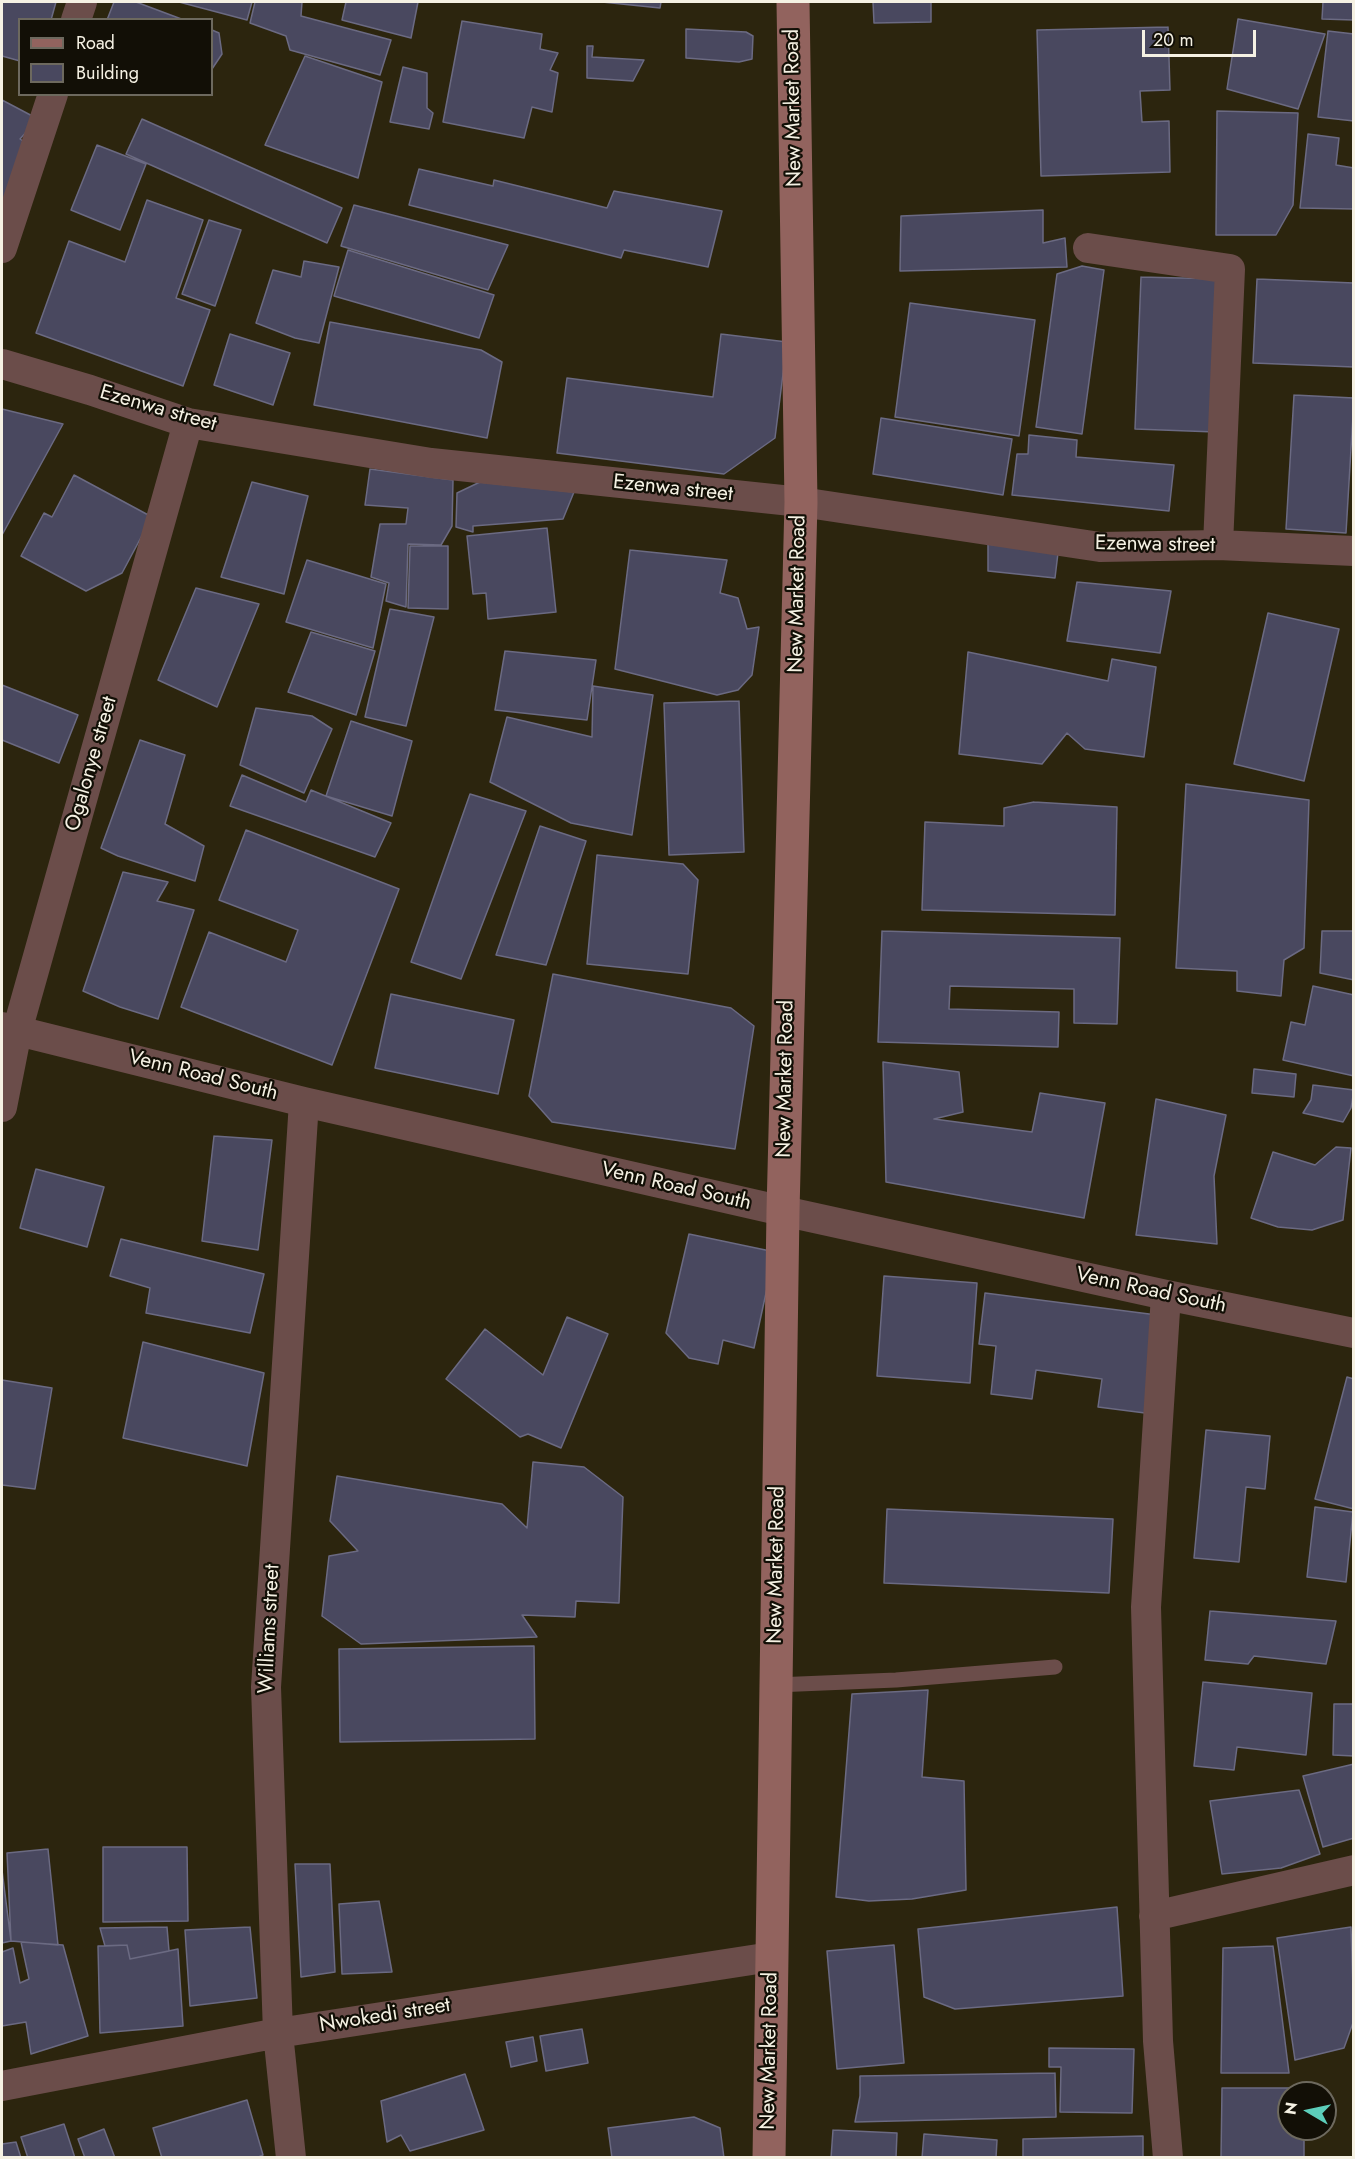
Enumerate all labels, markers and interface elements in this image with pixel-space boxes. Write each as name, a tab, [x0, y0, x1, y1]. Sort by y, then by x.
legend	[18, 18, 213, 96]
scale bar	[1145, 18, 1259, 56]
text: 20 m	[1153, 27, 1193, 53]
street label: New Market Road	[780, 29, 808, 187]
text: Road	[76, 30, 115, 56]
text: Building	[76, 60, 139, 86]
street label: Ezenwa street	[97, 380, 219, 438]
street label: Ezenwa street	[612, 470, 734, 508]
street label: New Market Road	[784, 515, 812, 673]
street label: Ezenwa street	[1095, 531, 1215, 559]
street label: Ogalonye street	[61, 694, 123, 834]
street label: New Market Road	[772, 1000, 800, 1158]
street label: Venn Road South	[126, 1045, 280, 1107]
street label: Venn Road South	[599, 1158, 753, 1216]
street label: Venn Road South	[1074, 1263, 1228, 1319]
street label: New Market Road	[763, 1486, 791, 1644]
street label: Williams street	[254, 1564, 286, 1694]
street label: New Market Road	[756, 1972, 784, 2130]
street label: Nwokedi street	[318, 1993, 452, 2039]
north arrow	[1277, 2081, 1337, 2141]
text: N	[1278, 2100, 1303, 2116]

